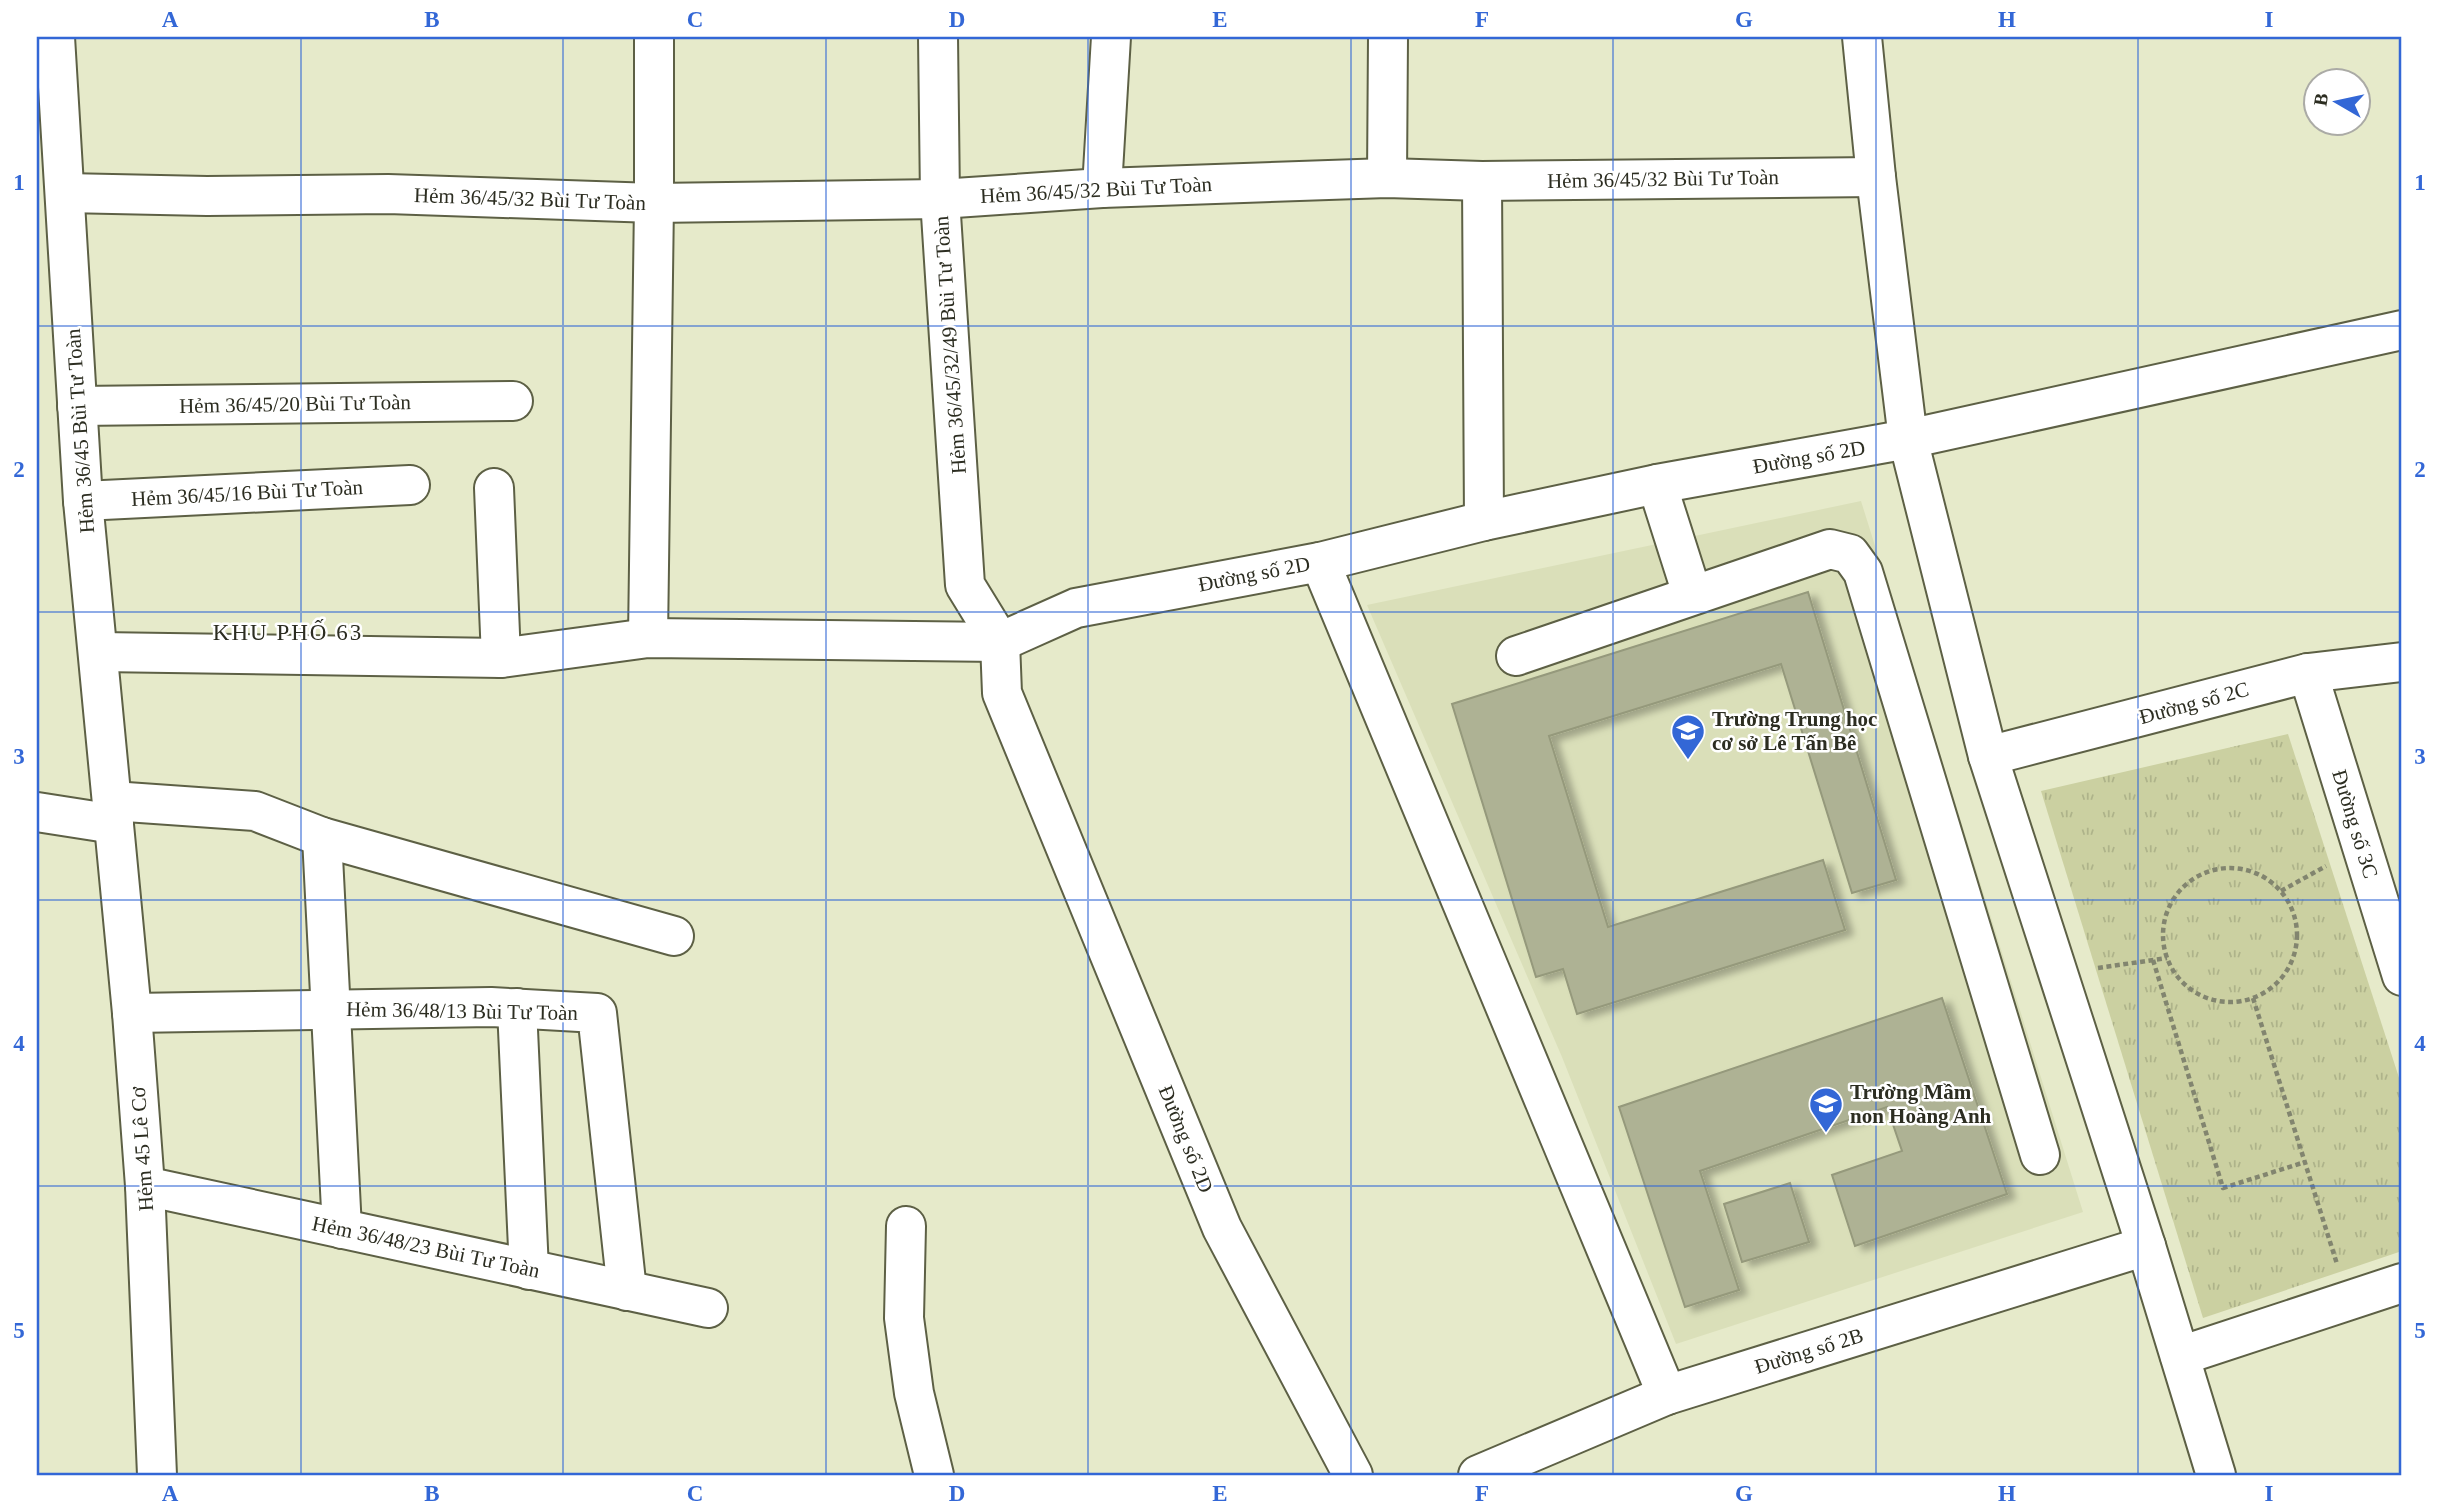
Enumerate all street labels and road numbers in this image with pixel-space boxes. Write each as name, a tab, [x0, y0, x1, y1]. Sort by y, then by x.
street label: Hẻm 36/45/32 Bùi Tư Toàn	[1547, 165, 1780, 193]
street label: Hẻm 36/45/32 Bùi Tư Toàn	[980, 172, 1213, 208]
street label: Hẻm 36/45/32 Bùi Tư Toàn	[414, 183, 647, 215]
street label: Hẻm 36/45/32/49 Bùi Tư Toàn	[929, 215, 971, 475]
street label: Hẻm 36/45 Bùi Tư Toàn	[61, 327, 99, 534]
street label: Hẻm 36/45/20 Bùi Tư Toàn	[179, 390, 412, 418]
street label: Đường số 2D	[1751, 435, 1867, 479]
street label: Hẻm 36/45/16 Bùi Tư Toàn	[131, 475, 364, 511]
street label: Đường số 2D	[1196, 551, 1312, 597]
street label: Đường số 2C	[2137, 677, 2251, 729]
street label: Đường số 3C	[2327, 767, 2383, 881]
street label: Hẻm 36/48/13 Bùi Tư Toàn	[346, 997, 579, 1025]
street label: Đường số 2D	[1154, 1082, 1218, 1196]
street label: Hẻm 45 Lê Cơ	[126, 1085, 158, 1212]
street label: Hẻm 36/48/23 Bùi Tư Toàn	[310, 1211, 542, 1283]
street label: Đường số 2B	[1752, 1323, 1866, 1379]

